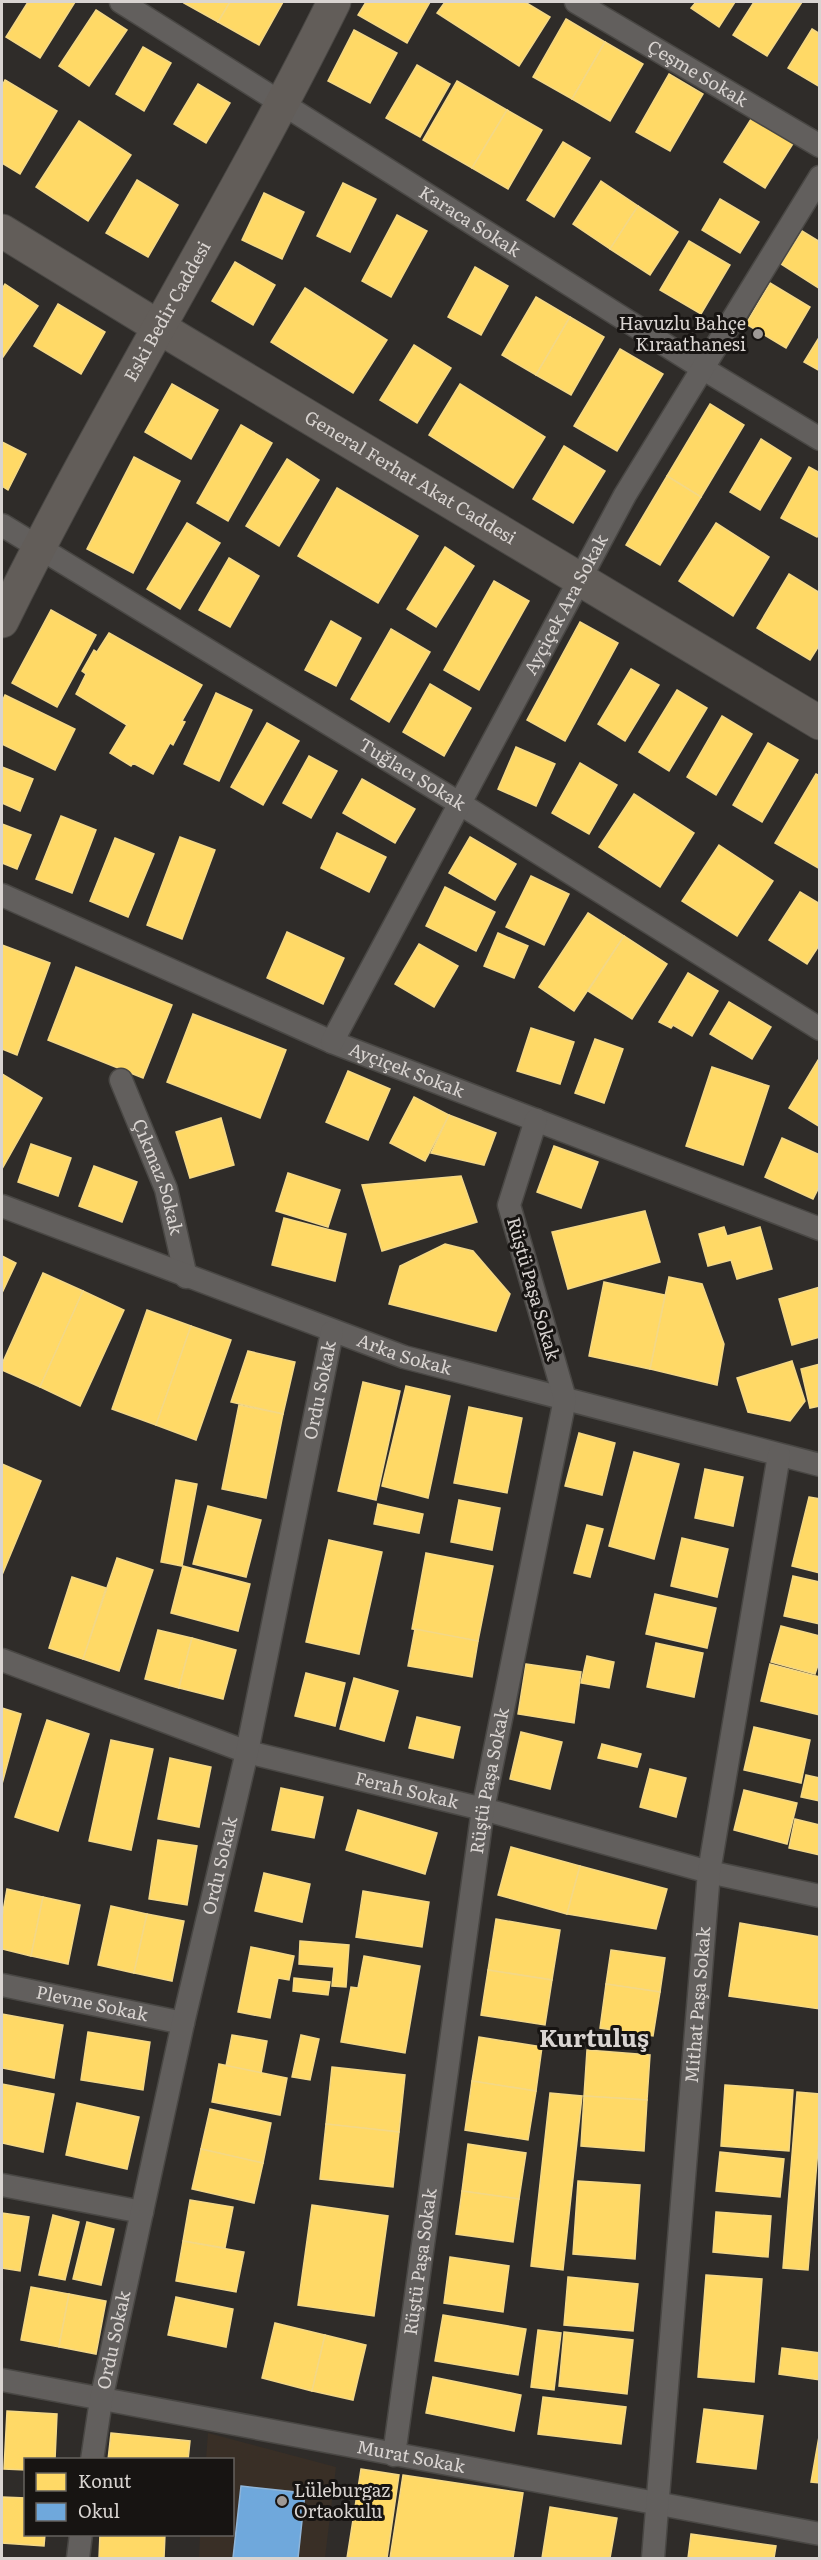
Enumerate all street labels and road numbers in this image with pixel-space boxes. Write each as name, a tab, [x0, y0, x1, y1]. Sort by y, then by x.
street label: Çeşme Sokak	[643, 32, 755, 113]
street label: Karaca Sokak	[414, 178, 528, 263]
street label: Eski Bedir Caddesi	[116, 235, 216, 386]
street label: General Ferhat Akat Caddesi	[300, 403, 522, 550]
street label: Ayçiçek Ara Sokak	[516, 528, 614, 679]
street label: Tuğlacı Sokak	[354, 730, 473, 817]
street label: Ayçiçek Sokak	[345, 1035, 470, 1104]
street label: Çıkmaz Sokak	[126, 1114, 191, 1238]
street label: Rüştü Paşa Sokak	[501, 1214, 568, 1365]
street label: Arka Sokak	[354, 1326, 456, 1381]
street label: Ordu Sokak	[296, 1337, 342, 1442]
street label: Rüştü Paşa Sokak	[462, 1704, 515, 1855]
street label: Ferah Sokak	[352, 1764, 463, 1815]
street label: Ordu Sokak	[194, 1812, 244, 1917]
street label: Mithat Paşa Sokak	[677, 1924, 717, 2084]
street label: Plevne Sokak	[34, 1978, 152, 2028]
street label: Rüştü Paşa Sokak	[396, 2185, 443, 2337]
street label: Ordu Sokak	[89, 2287, 137, 2392]
street label: Murat Sokak	[355, 2432, 469, 2479]

